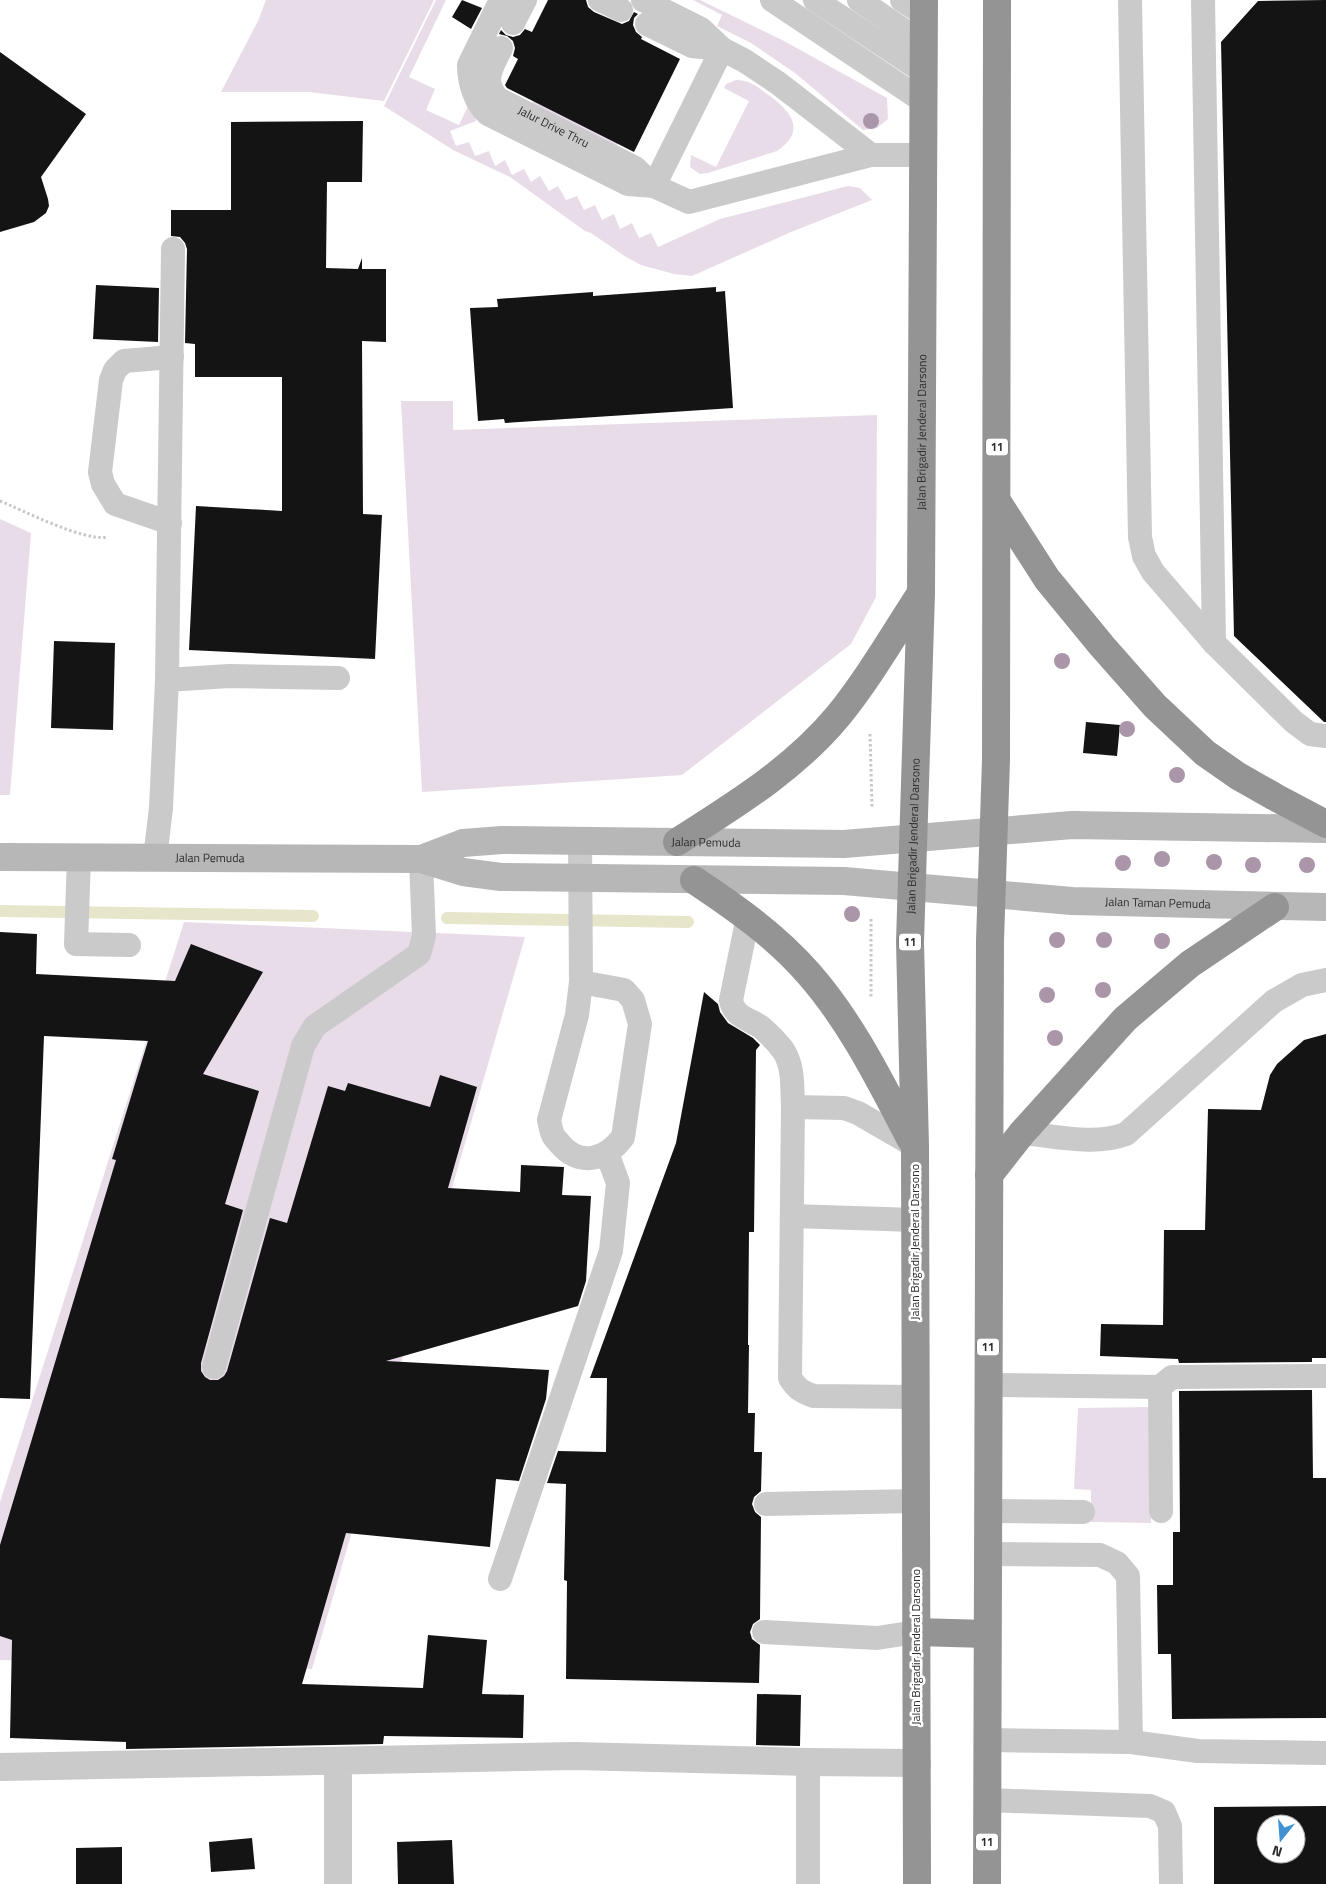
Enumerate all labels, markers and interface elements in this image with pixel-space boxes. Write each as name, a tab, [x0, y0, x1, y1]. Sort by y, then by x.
street label: Jalur Drive Thru	[515, 101, 593, 152]
street label: Jalan Brigadir Jenderal Darsono	[911, 354, 931, 510]
road number: 11	[986, 438, 1008, 456]
street label: Jalan Brigadir Jenderal Darsono	[901, 758, 925, 914]
street label: Jalan Pemuda	[671, 832, 741, 852]
street label: Jalan Pemuda	[175, 848, 245, 867]
street label: Jalan Taman Pemuda	[1105, 892, 1211, 913]
road number: 11	[899, 934, 921, 950]
street label: Jalan Brigadir Jenderal Darsono	[905, 1164, 924, 1320]
road number: 11	[977, 1338, 999, 1355]
street label: Jalan Brigadir Jenderal Darsono	[906, 1569, 925, 1725]
north arrow	[1256, 1814, 1306, 1864]
road number: 11	[976, 1834, 998, 1850]
text: N	[1269, 1840, 1285, 1863]

